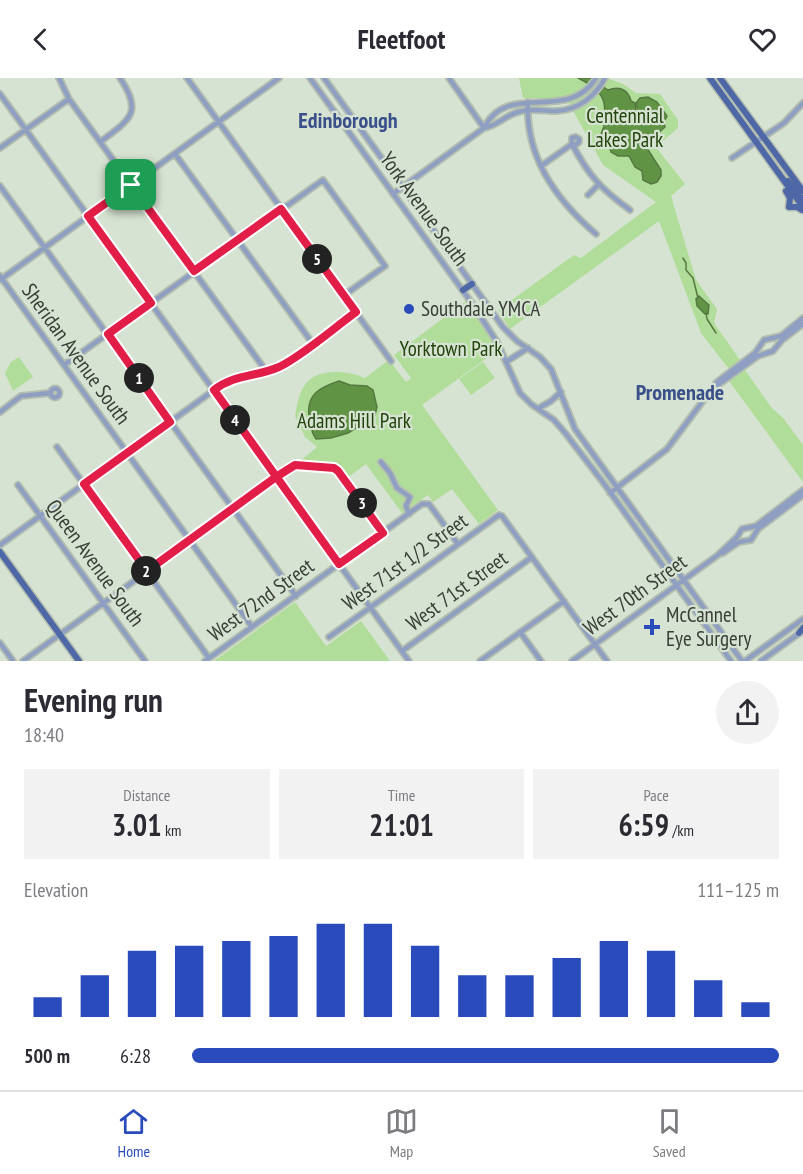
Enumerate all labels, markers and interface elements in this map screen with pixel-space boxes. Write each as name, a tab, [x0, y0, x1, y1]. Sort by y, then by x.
text: Fleetfoot	[358, 22, 445, 56]
icon: back	[24, 23, 57, 56]
icon: heart	[746, 23, 779, 56]
park label: Centennial Lakes Park	[586, 102, 664, 153]
district label: Edinborough	[298, 106, 398, 134]
street label: York Avenue South	[374, 147, 475, 271]
pin	[105, 159, 156, 210]
icon: arrive	[114, 168, 147, 201]
pin: 5	[302, 244, 332, 274]
text: 5	[313, 249, 321, 269]
street label: Sheridan Avenue South	[16, 278, 137, 429]
place label: Southdale YMCA	[421, 295, 540, 322]
marker: Southdale YMCA	[402, 302, 416, 316]
park label: Yorktown Park	[400, 335, 502, 362]
pin: 1	[124, 363, 154, 393]
text: 1	[135, 368, 143, 388]
district label: Promenade	[636, 378, 724, 406]
pin: 4	[220, 405, 250, 435]
park label: Adams Hill Park	[297, 407, 411, 434]
text: 4	[231, 410, 239, 430]
pin: 3	[347, 488, 377, 518]
text: 3	[358, 493, 366, 513]
street label: Queen Avenue South	[40, 494, 151, 632]
street label: West 71st 1/2 Street	[337, 507, 473, 616]
street label: West 71st Street	[401, 545, 513, 637]
street label: West 70th Street	[578, 548, 692, 641]
street label: West 72nd Street	[202, 552, 319, 647]
pin: 2	[131, 556, 161, 586]
text: 2	[142, 561, 150, 581]
place label: McCannel Eye Surgery	[666, 601, 751, 652]
marker: McCannel Eye Surgery	[643, 618, 661, 636]
text: Evening run	[24, 678, 163, 721]
button: share	[716, 681, 779, 744]
text: 18:40	[24, 722, 64, 748]
text: Distance	[123, 785, 170, 805]
text: Time	[388, 785, 415, 805]
text: Pace	[644, 785, 669, 805]
text: 3.01	[112, 805, 162, 844]
text: 21:01	[369, 805, 434, 844]
text: 6:59	[619, 805, 669, 844]
text: km	[162, 820, 182, 840]
text: /km	[669, 820, 694, 840]
text: Elevation	[24, 877, 88, 903]
text: 111–125 m	[697, 877, 779, 903]
text: 500 m	[24, 1043, 70, 1069]
text: 6:28	[120, 1043, 151, 1069]
tab: Home	[117, 1105, 150, 1161]
tab: Map	[385, 1105, 418, 1161]
tab: Saved	[653, 1105, 686, 1161]

